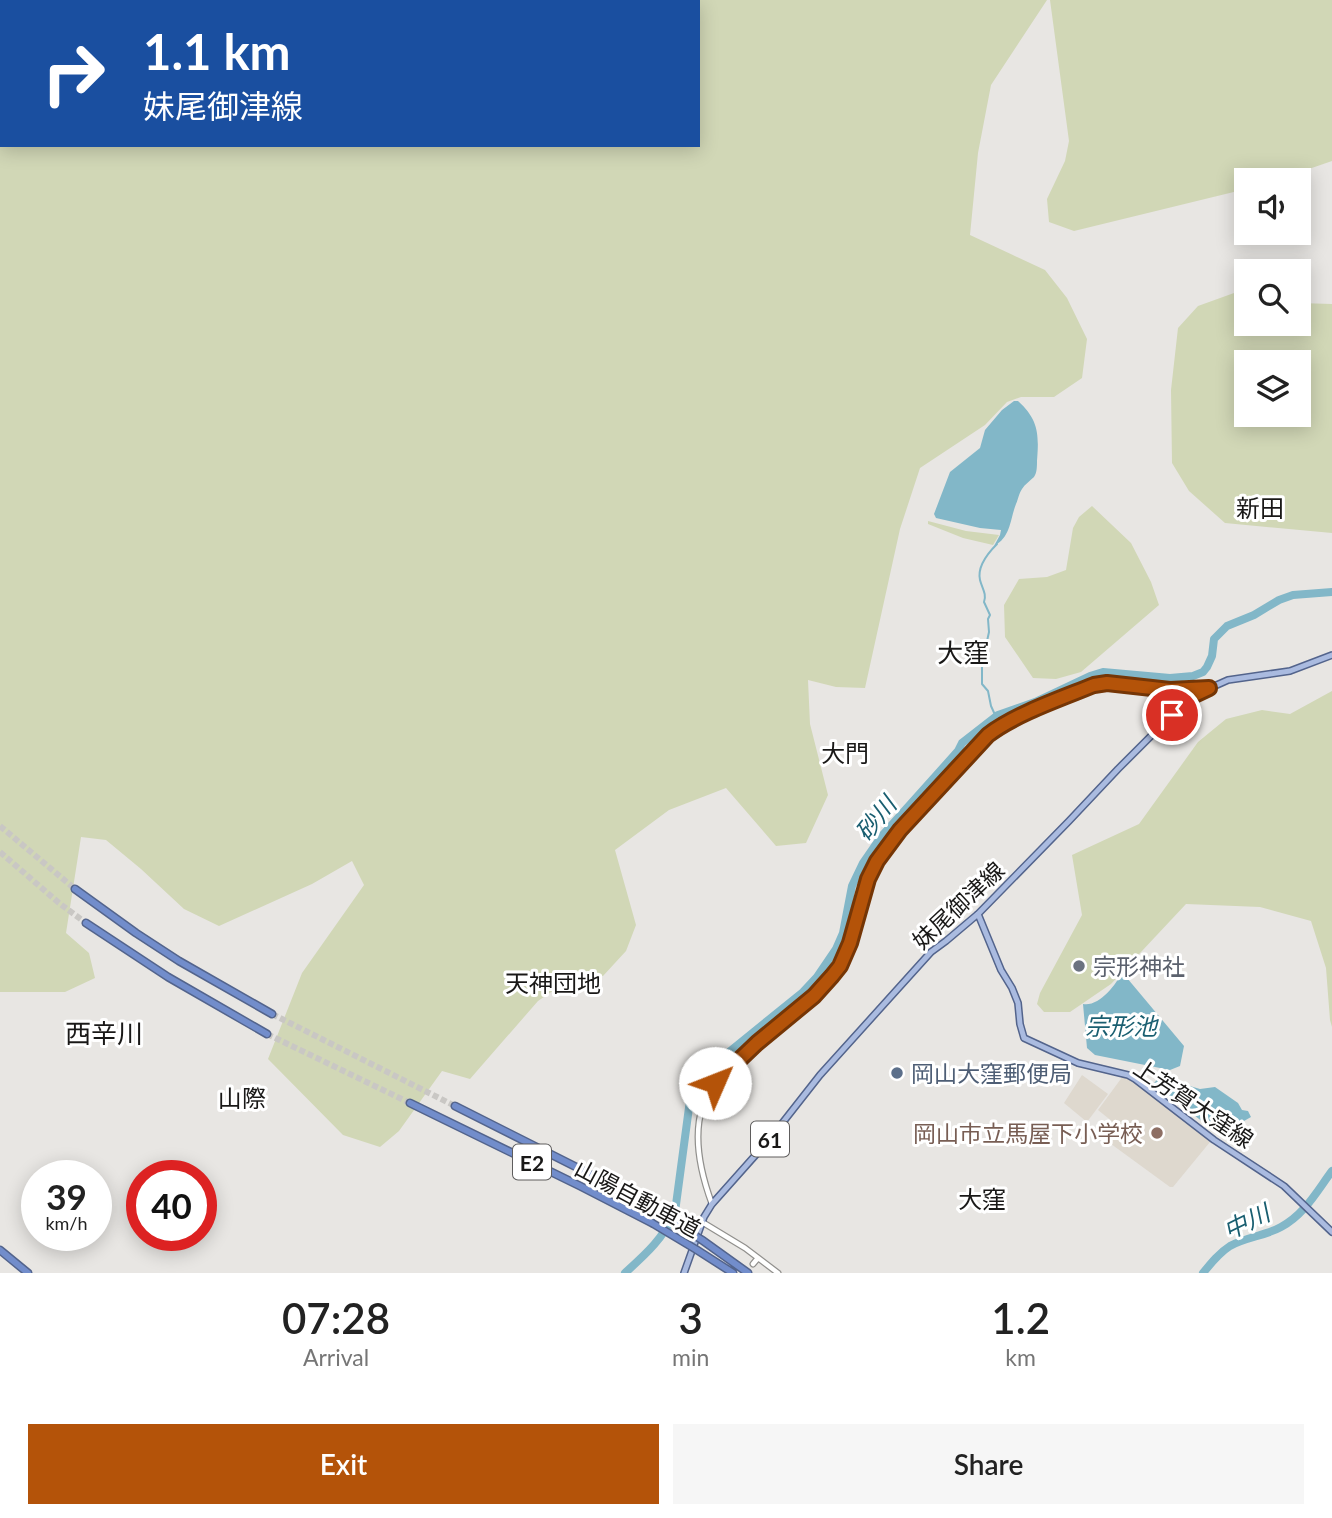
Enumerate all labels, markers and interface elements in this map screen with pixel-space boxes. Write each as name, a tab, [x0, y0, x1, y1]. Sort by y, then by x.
text: 1.1 km	[143, 22, 291, 80]
icon: right	[28, 28, 119, 119]
text: 妹尾御津線	[143, 86, 303, 125]
map controls	[1234, 168, 1311, 427]
button: sound	[1234, 168, 1311, 245]
button: search	[1234, 259, 1311, 336]
button: layers	[1234, 350, 1311, 427]
district label: 新田	[1236, 493, 1284, 522]
district label: 大窪	[937, 636, 989, 668]
pin	[1142, 685, 1202, 745]
icon: arrive	[1153, 696, 1191, 734]
district label: 大門	[821, 738, 869, 767]
water label: 砂川	[849, 788, 903, 846]
street label: 妹尾御津線	[906, 856, 1010, 954]
place label: 宗形神社	[1093, 952, 1185, 980]
marker: 宗形神社	[1071, 958, 1087, 974]
district label: 天神団地	[505, 968, 601, 997]
water label: 宗形池	[1085, 1011, 1159, 1040]
district label: 西辛川	[65, 1017, 143, 1049]
position arrow	[678, 1046, 752, 1120]
street label: 上芳賀大窪線	[1129, 1053, 1259, 1153]
place label: 岡山大窪郵便局	[911, 1059, 1072, 1087]
marker: 岡山大窪郵便局	[889, 1065, 905, 1081]
district label: 山際	[218, 1083, 266, 1112]
place label: 岡山市立馬屋下小学校	[913, 1119, 1143, 1147]
road number: 61	[751, 1122, 789, 1156]
marker: 岡山市立馬屋下小学校	[1149, 1125, 1165, 1141]
road number: E2	[513, 1144, 551, 1180]
street label: 山陽自動車道	[571, 1153, 705, 1243]
speed limit sign: 40	[126, 1160, 217, 1251]
text: 39	[46, 1175, 87, 1217]
district label: 大窪	[958, 1184, 1006, 1213]
water label: 中川	[1218, 1196, 1277, 1245]
text: km/h	[45, 1212, 88, 1234]
text: 07:28	[282, 1293, 390, 1343]
text: 3	[679, 1293, 703, 1343]
text: 1.2	[991, 1293, 1050, 1343]
text: Arrival	[303, 1343, 369, 1371]
text: min	[672, 1343, 709, 1371]
text: km	[1005, 1343, 1036, 1371]
button: Exit	[28, 1424, 659, 1504]
button: Share	[673, 1424, 1304, 1504]

